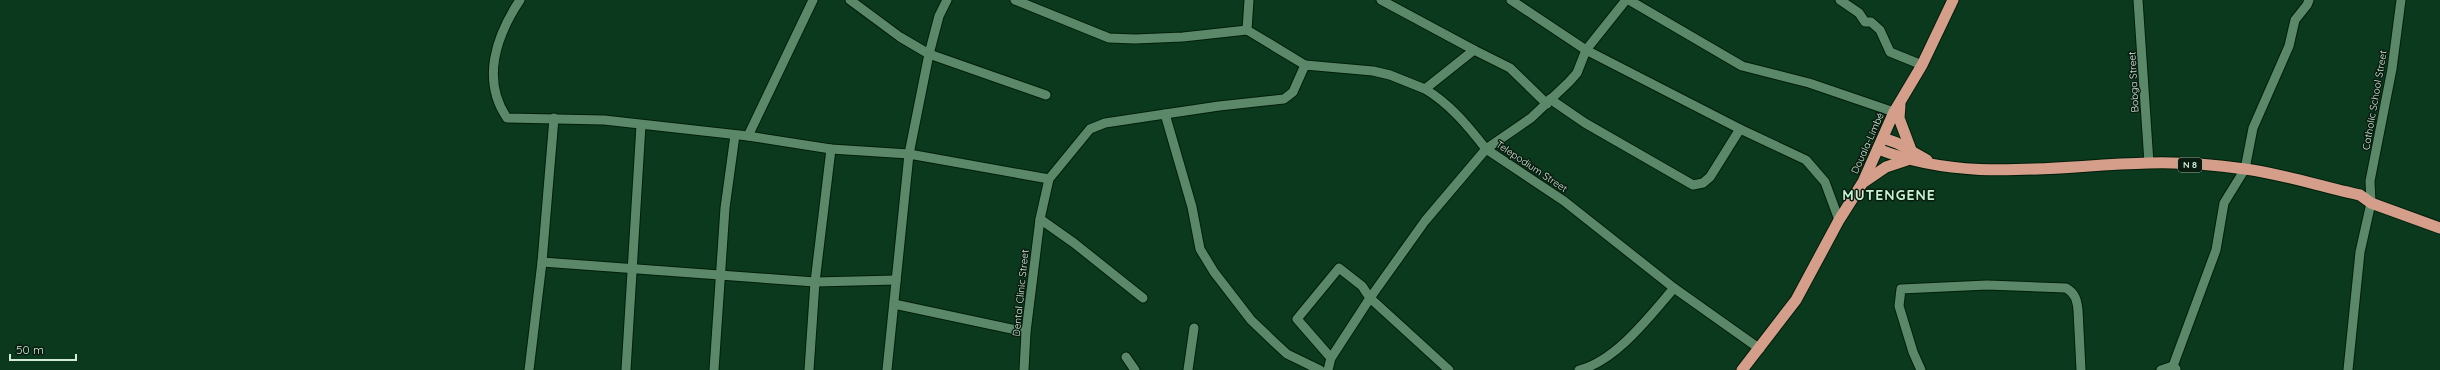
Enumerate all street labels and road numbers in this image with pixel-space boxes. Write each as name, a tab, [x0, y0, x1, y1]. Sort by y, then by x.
street label: Catholic School Street	[2359, 49, 2390, 151]
street label: Bobga Street	[2125, 51, 2142, 113]
street label: Douala-Limbé	[1848, 110, 1887, 176]
street label: Telepodium Street	[1493, 138, 1570, 195]
road number: N 8	[2178, 158, 2202, 172]
street label: Dental Clinic Street	[1009, 248, 1032, 337]

